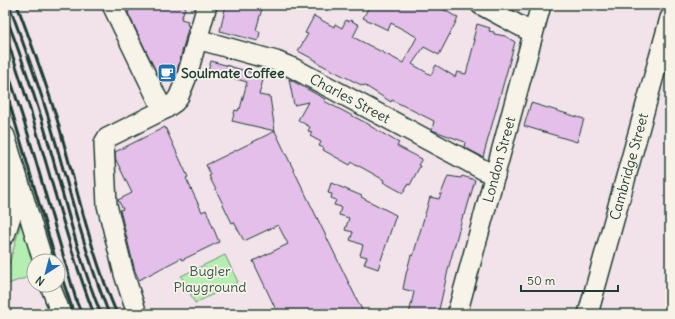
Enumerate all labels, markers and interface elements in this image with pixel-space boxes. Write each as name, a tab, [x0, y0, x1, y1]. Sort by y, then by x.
cafe icon: Soulmate Coffee	[156, 62, 178, 84]
place label: Soulmate Coffee	[181, 64, 285, 82]
street label: Charles Street	[307, 70, 394, 127]
street label: Cambridge Street	[605, 111, 652, 222]
street label: London Street	[479, 114, 519, 205]
north arrow	[26, 253, 66, 293]
park label: Bugler Playground	[173, 262, 247, 296]
scale bar	[521, 267, 618, 293]
text: N	[33, 273, 47, 289]
text: 50 m	[527, 273, 556, 288]

